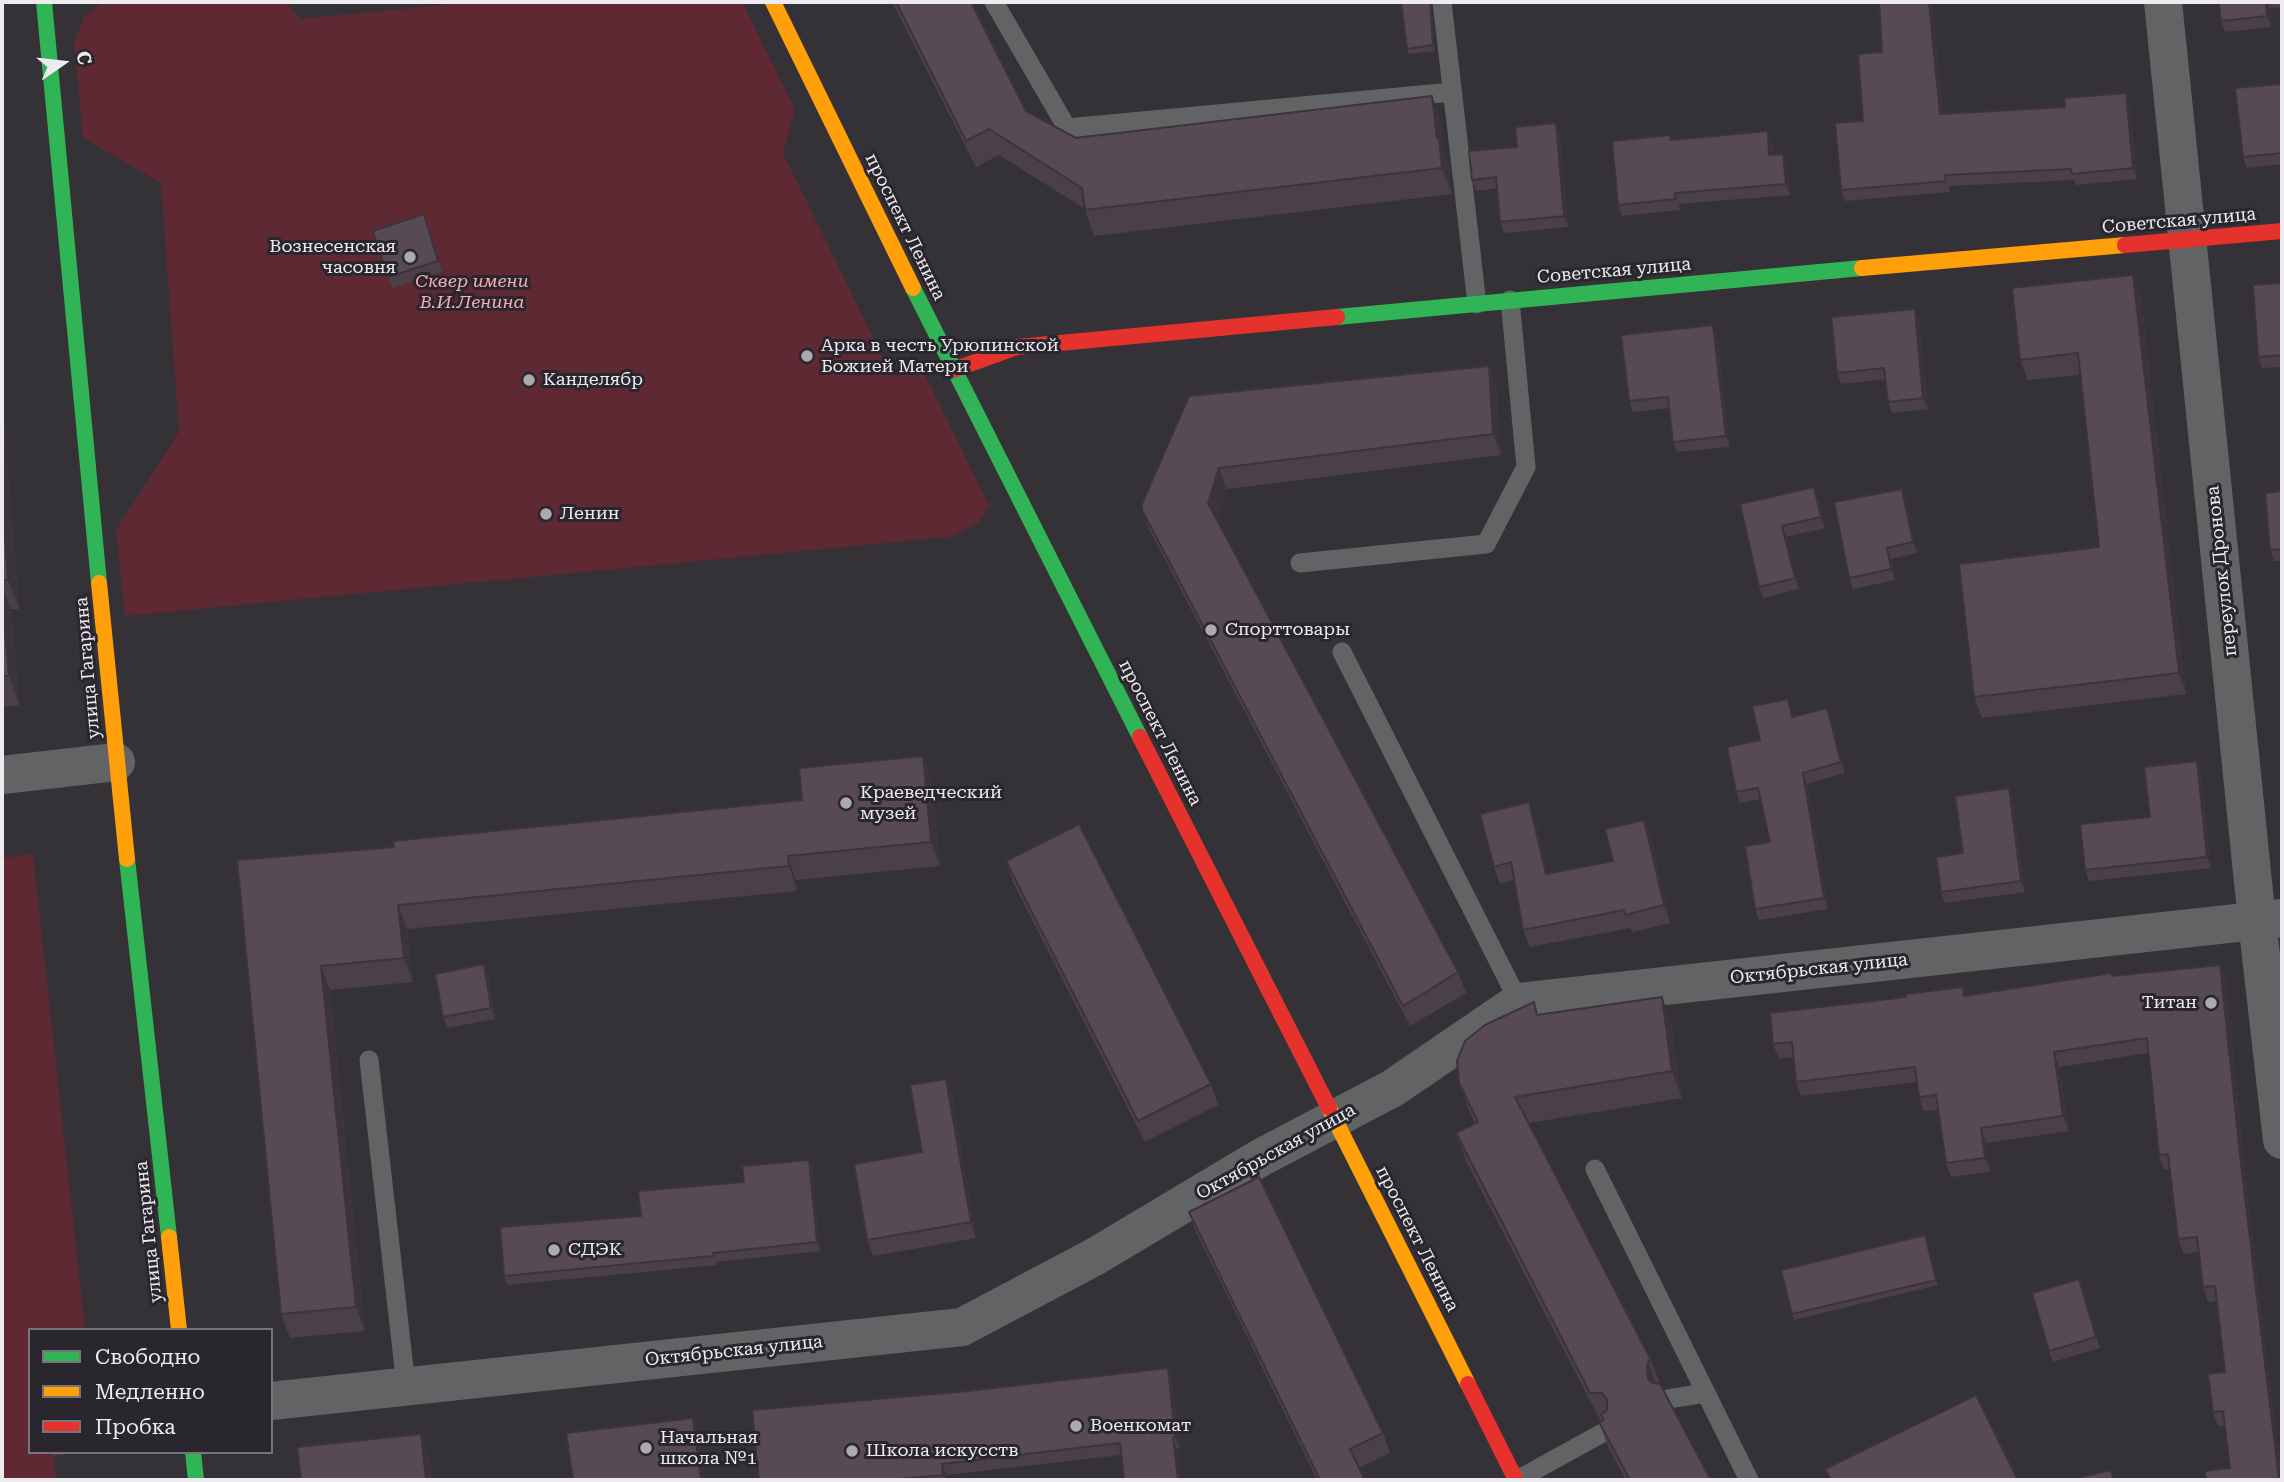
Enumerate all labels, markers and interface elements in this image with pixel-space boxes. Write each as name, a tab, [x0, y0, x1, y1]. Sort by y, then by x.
north arrow	[28, 28, 98, 98]
text: С	[71, 49, 97, 67]
street label: проспект Ленина	[860, 150, 950, 304]
street label: Советская улица	[2101, 204, 2257, 238]
place label: Вознесенская часовня	[269, 236, 396, 278]
marker: Вознесенская часовня	[402, 249, 418, 265]
street label: Советская улица	[1536, 254, 1692, 288]
park label: Сквер имени В.И.Ленина	[415, 271, 529, 314]
place label: Арка в честь Урюпинской Божией Матери	[821, 335, 1059, 378]
marker: Арка в честь Урюпинской Божией Матери	[799, 348, 815, 364]
place label: Канделябр	[543, 369, 643, 391]
marker: Канделябр	[521, 372, 537, 388]
street label: переулок Дронова	[2202, 485, 2242, 657]
place label: Ленин	[560, 503, 619, 525]
marker: Ленин	[538, 506, 554, 522]
street label: улица Гагарина	[71, 596, 105, 740]
place label: Спорттовары	[1225, 619, 1350, 641]
marker: Спорттовары	[1203, 622, 1219, 638]
street label: проспект Ленина	[1114, 656, 1206, 810]
place label: Краеведческий музей	[860, 782, 1002, 824]
marker: Краеведческий музей	[838, 795, 854, 811]
street label: Октябрьская улица	[1729, 949, 1909, 989]
place label: Титан	[2142, 992, 2197, 1014]
marker: Титан	[2203, 995, 2219, 1011]
street label: Октябрьская улица	[1193, 1099, 1359, 1205]
street label: улица Гагарина	[131, 1160, 167, 1304]
street label: проспект Ленина	[1371, 1162, 1463, 1316]
place label: СДЭК	[568, 1239, 622, 1261]
marker: СДЭК	[546, 1242, 562, 1258]
legend	[28, 1328, 273, 1454]
street label: Октябрьская улица	[644, 1331, 824, 1371]
text: Свободно	[95, 1345, 201, 1369]
text: Медленно	[95, 1380, 205, 1404]
text: Пробка	[95, 1415, 176, 1439]
place label: Военкомат	[1090, 1415, 1191, 1437]
marker: Военкомат	[1068, 1418, 1084, 1434]
place label: Начальная школа №1	[660, 1427, 758, 1470]
marker: Начальная школа №1	[638, 1440, 654, 1456]
place label: Школа искусств	[866, 1440, 1019, 1462]
marker: Школа искусств	[844, 1443, 860, 1459]

